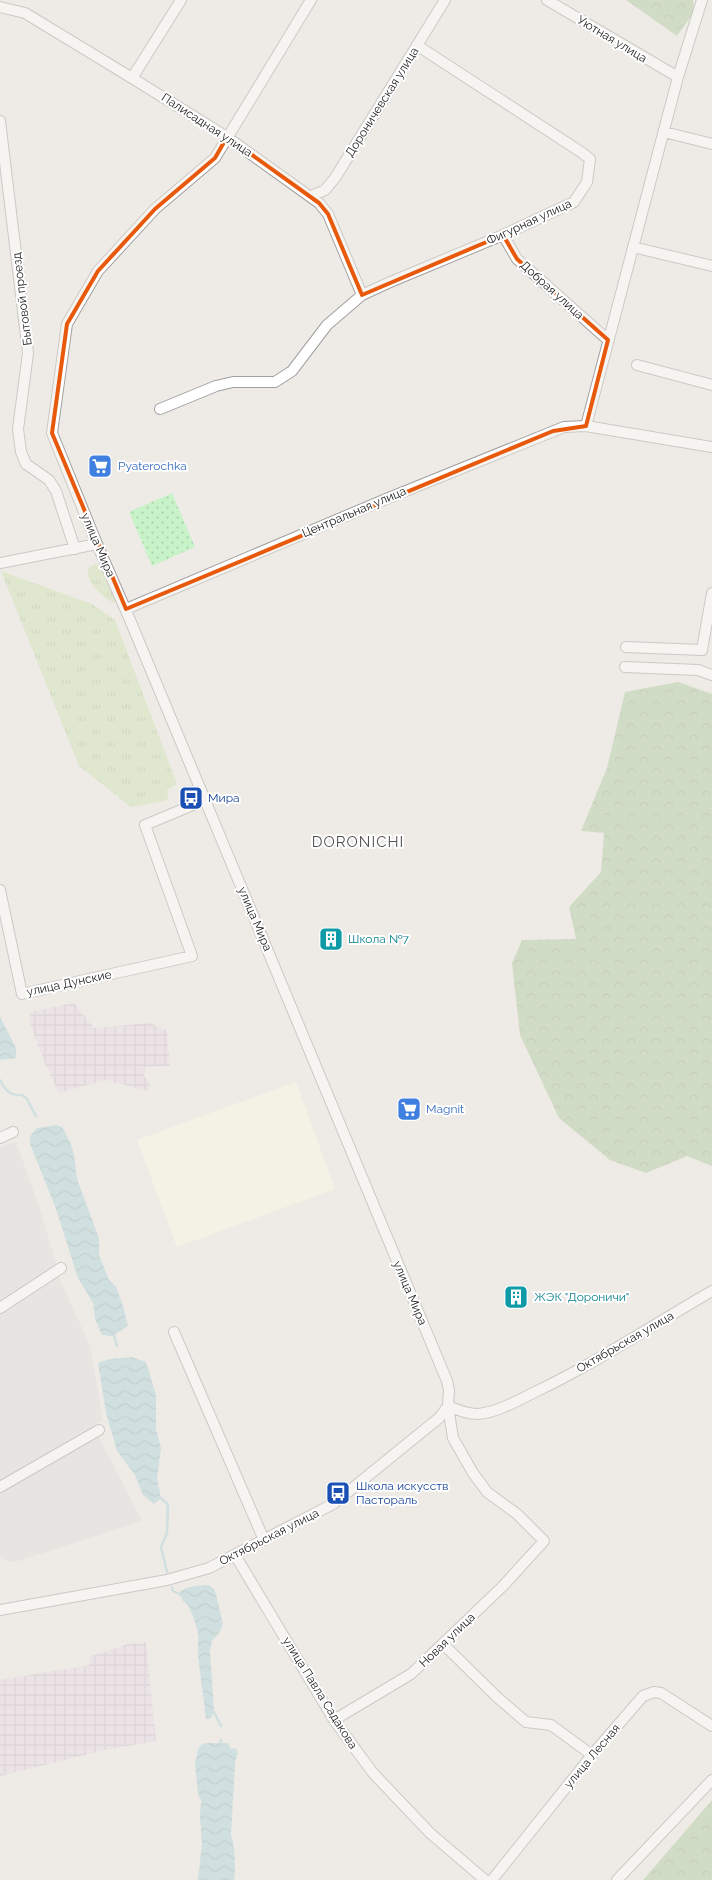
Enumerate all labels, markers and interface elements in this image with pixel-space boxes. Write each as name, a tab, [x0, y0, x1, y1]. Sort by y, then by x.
street label: Уютная улица	[575, 13, 649, 65]
street label: Дороничевская улица	[342, 45, 422, 159]
street label: Палисадная улица	[159, 90, 255, 160]
street label: Фигурная улица	[484, 196, 574, 248]
street label: Бытовой проезд	[9, 252, 35, 346]
street label: Добрая улица	[517, 258, 587, 322]
supermarket icon: Pyaterochka	[87, 453, 113, 479]
place label: Pyaterochka	[118, 459, 187, 473]
street label: Центральная улица	[300, 484, 408, 540]
street label: улица Мира	[78, 511, 118, 579]
bus stop icon: Мира	[178, 785, 204, 811]
place label: Мира	[208, 791, 240, 805]
district label: DORONICHI	[312, 833, 404, 851]
street label: улица Мира	[235, 885, 275, 953]
building icon: Школа №7	[318, 926, 344, 952]
place label: Школа №7	[348, 932, 410, 946]
street label: улица Дунские	[25, 967, 113, 999]
supermarket icon: Magnit	[396, 1096, 422, 1122]
place label: Magnit	[426, 1102, 464, 1116]
street label: улица Мира	[390, 1259, 430, 1327]
building icon: ЖЭК "Дороничи"	[503, 1284, 529, 1310]
place label: ЖЭК "Дороничи"	[534, 1290, 629, 1304]
street label: Октябрьская улица	[574, 1308, 676, 1376]
place label: Школа искусств Пастораль	[356, 1479, 448, 1507]
bus stop icon: Школа искусств Пастораль	[325, 1480, 351, 1506]
street label: Октябрьская улица	[217, 1506, 321, 1568]
street label: Новая улица	[416, 1610, 478, 1670]
street label: улица Павла Садакова	[280, 1634, 360, 1752]
street label: улица Лесная	[561, 1721, 623, 1791]

